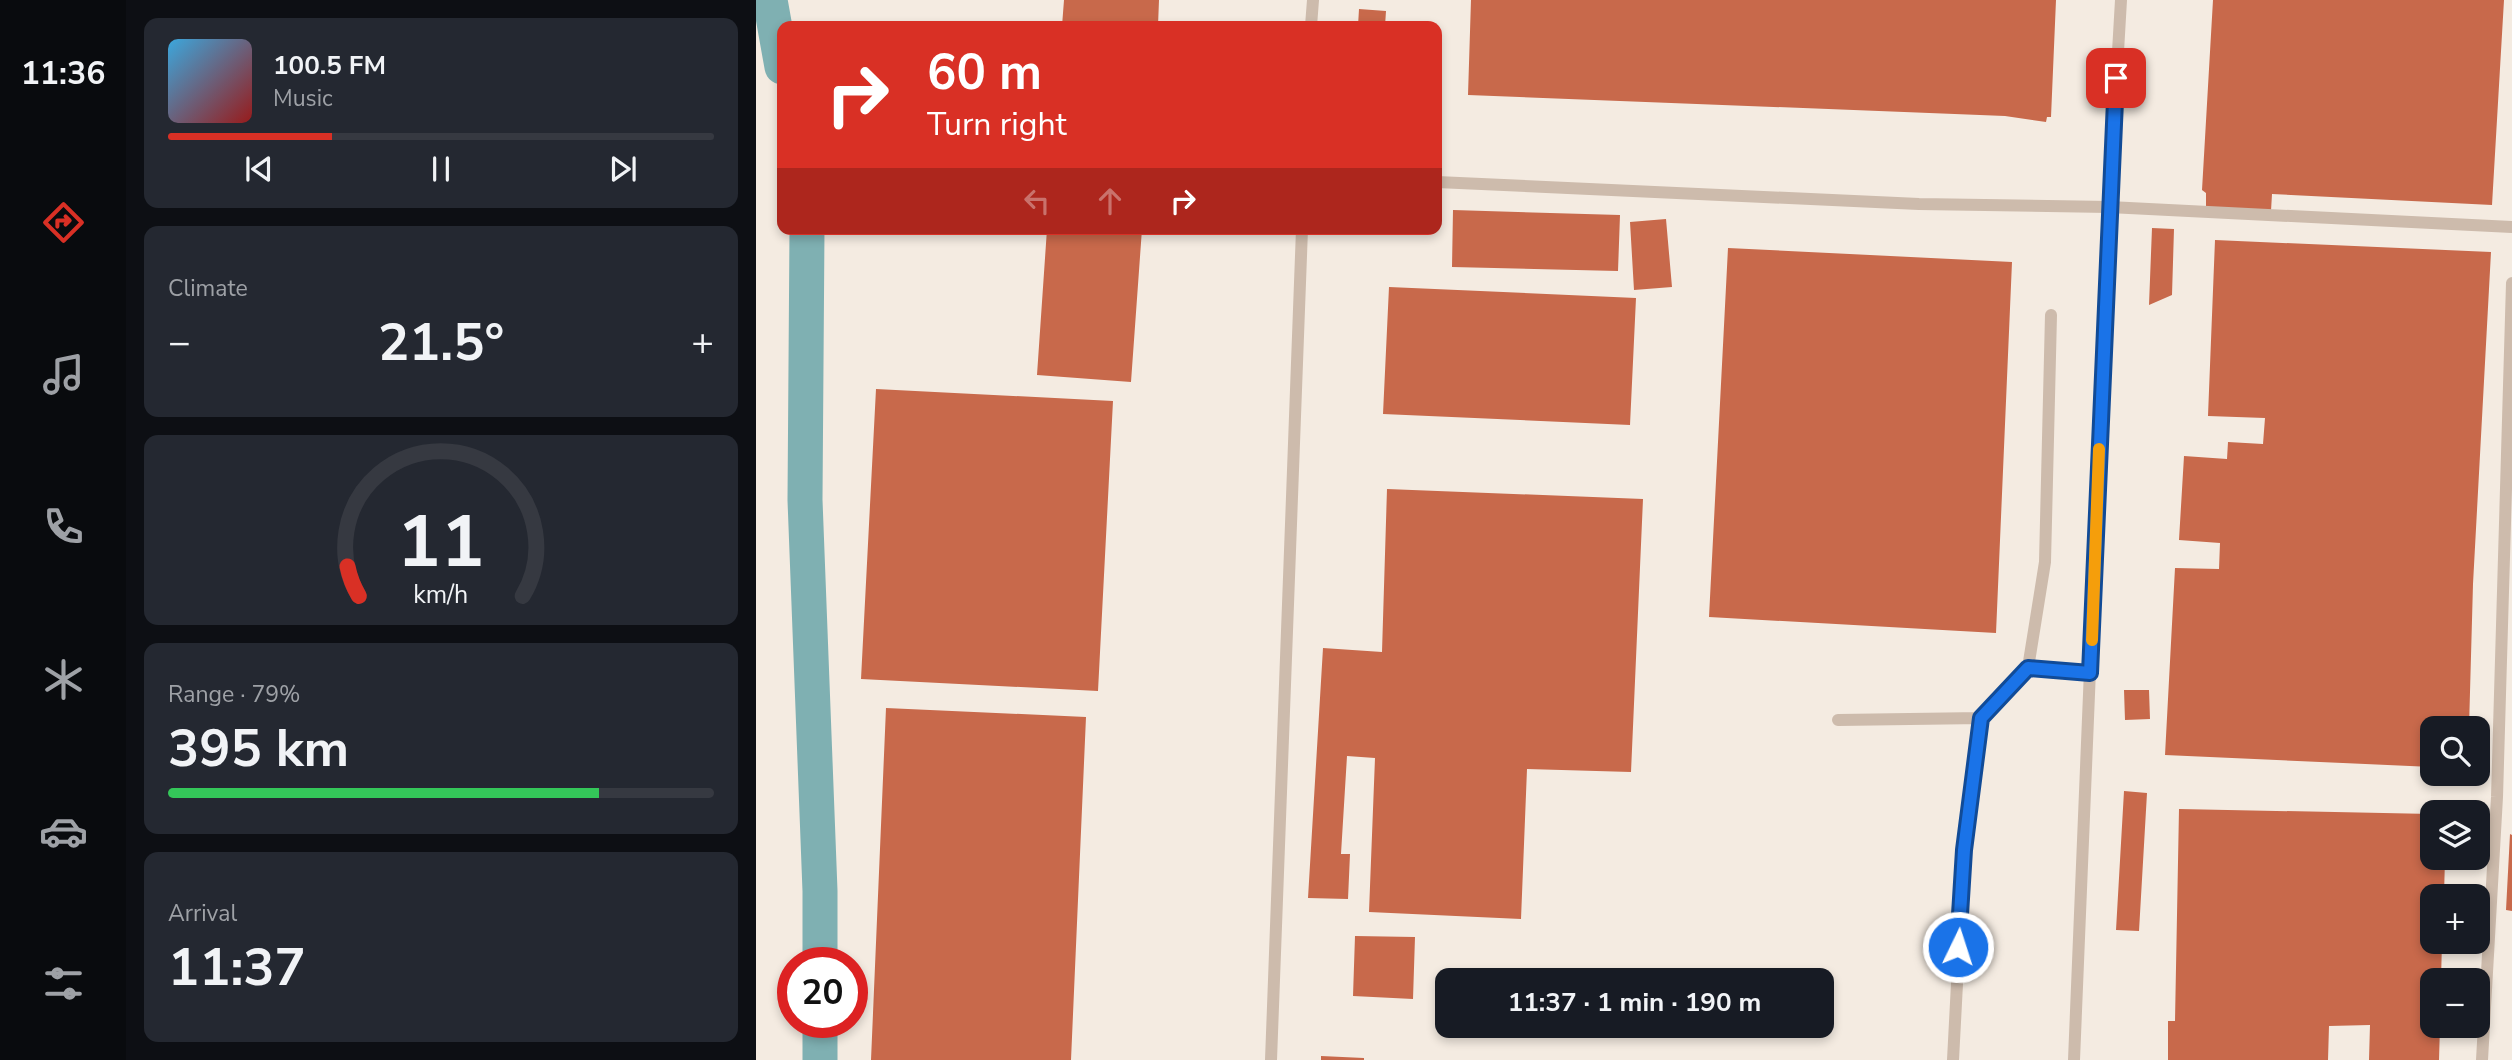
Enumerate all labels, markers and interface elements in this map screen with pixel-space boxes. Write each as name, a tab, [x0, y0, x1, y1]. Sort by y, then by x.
text: 60 m	[927, 39, 1042, 106]
text: 100.5 FM	[273, 48, 386, 83]
pin	[2086, 48, 2146, 108]
icon: right	[812, 49, 903, 140]
text: 11:36	[21, 52, 105, 95]
icon: arrive	[2097, 59, 2135, 97]
text: Music	[273, 83, 333, 114]
text: Turn right	[927, 103, 1067, 146]
icon: previous	[240, 150, 278, 188]
icon: pause	[422, 150, 460, 188]
icon: next	[604, 150, 642, 188]
icon: left	[1018, 182, 1056, 220]
icon: ahead	[1091, 182, 1129, 220]
icon: right	[1164, 182, 1202, 220]
icon: directions	[39, 198, 88, 247]
text: Climate	[168, 273, 248, 304]
text: 21.5°	[378, 307, 504, 378]
text: −	[168, 317, 191, 368]
text: +	[691, 317, 714, 368]
icon: music	[39, 350, 88, 399]
text: 11	[397, 492, 485, 592]
icon: phone	[39, 502, 88, 551]
text: km/h	[413, 578, 469, 612]
icon: climate	[39, 655, 88, 704]
text: Range · 79%	[168, 679, 300, 710]
text: 395 km	[168, 713, 349, 784]
map controls	[2420, 716, 2490, 1038]
button: search	[2420, 716, 2490, 786]
button: layers	[2420, 800, 2490, 870]
icon: car	[39, 807, 88, 856]
button: +	[2420, 884, 2490, 954]
text: Arrival	[168, 898, 237, 929]
position arrow	[1921, 910, 1995, 984]
text: 11:37	[168, 932, 306, 1003]
speed limit sign: 20	[777, 947, 868, 1038]
icon: filters	[39, 959, 88, 1008]
button: −	[2420, 968, 2490, 1038]
text: 11:37 · 1 min · 190 m	[1508, 985, 1761, 1020]

